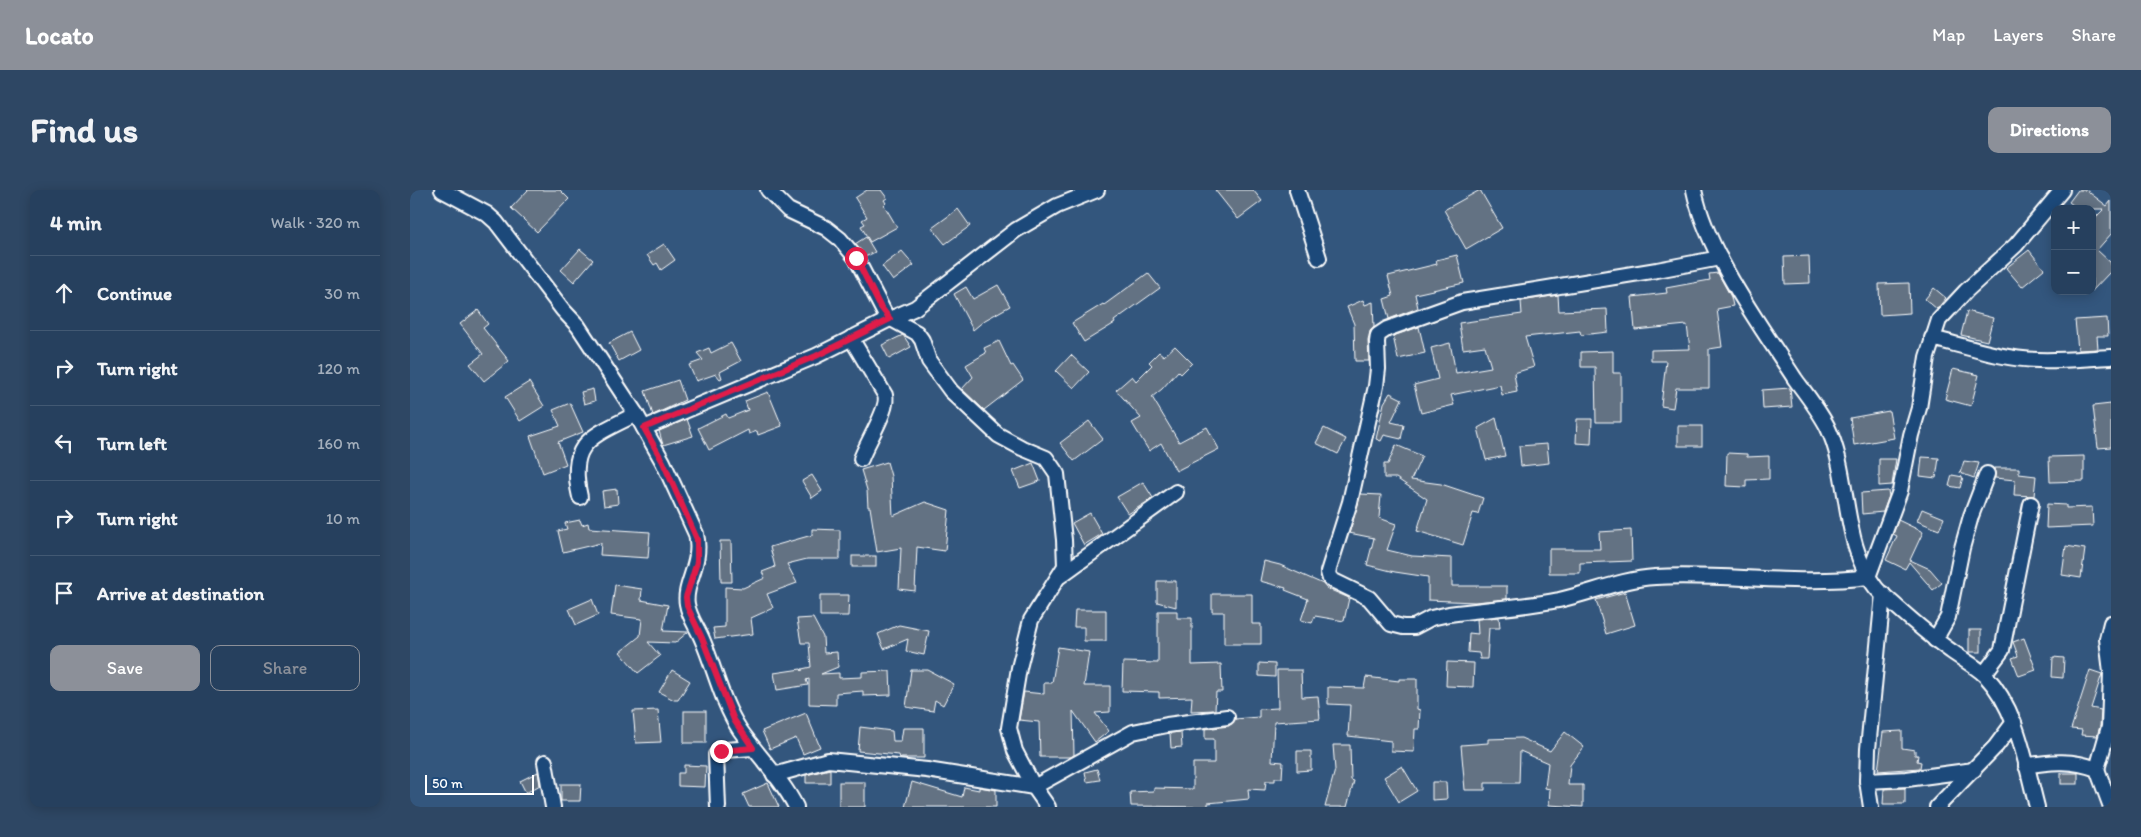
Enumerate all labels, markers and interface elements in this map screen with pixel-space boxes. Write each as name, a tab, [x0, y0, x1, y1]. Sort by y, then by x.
text: Locato	[25, 21, 94, 50]
text: Map	[1932, 24, 1965, 46]
text: Layers	[1993, 24, 2043, 46]
text: Share	[2071, 24, 2116, 46]
button: Directions	[1988, 107, 2111, 153]
text: Find us	[30, 109, 138, 151]
map controls	[2051, 205, 2096, 295]
button: +	[2051, 205, 2096, 250]
text: 4 min	[50, 210, 102, 235]
text: Walk · 320 m	[271, 213, 360, 232]
route start	[845, 247, 868, 270]
button: −	[2051, 250, 2096, 295]
icon: ahead	[50, 279, 78, 307]
text: Continue	[97, 282, 172, 305]
text: 30 m	[324, 284, 360, 303]
icon: right	[50, 354, 78, 382]
text: Turn right	[97, 357, 178, 380]
text: 120 m	[317, 359, 360, 378]
icon: left	[50, 429, 78, 457]
text: Turn left	[97, 432, 167, 455]
text: 160 m	[317, 434, 360, 453]
icon: right	[50, 504, 78, 532]
text: Turn right	[97, 507, 178, 530]
text: 10 m	[326, 509, 360, 528]
icon: arrive	[50, 579, 78, 607]
text: Arrive at destination	[97, 582, 264, 605]
button: Save	[50, 645, 200, 691]
button: Share	[210, 645, 360, 691]
route end	[710, 740, 733, 763]
scale bar	[425, 772, 534, 795]
text: 50 m	[432, 775, 463, 792]

